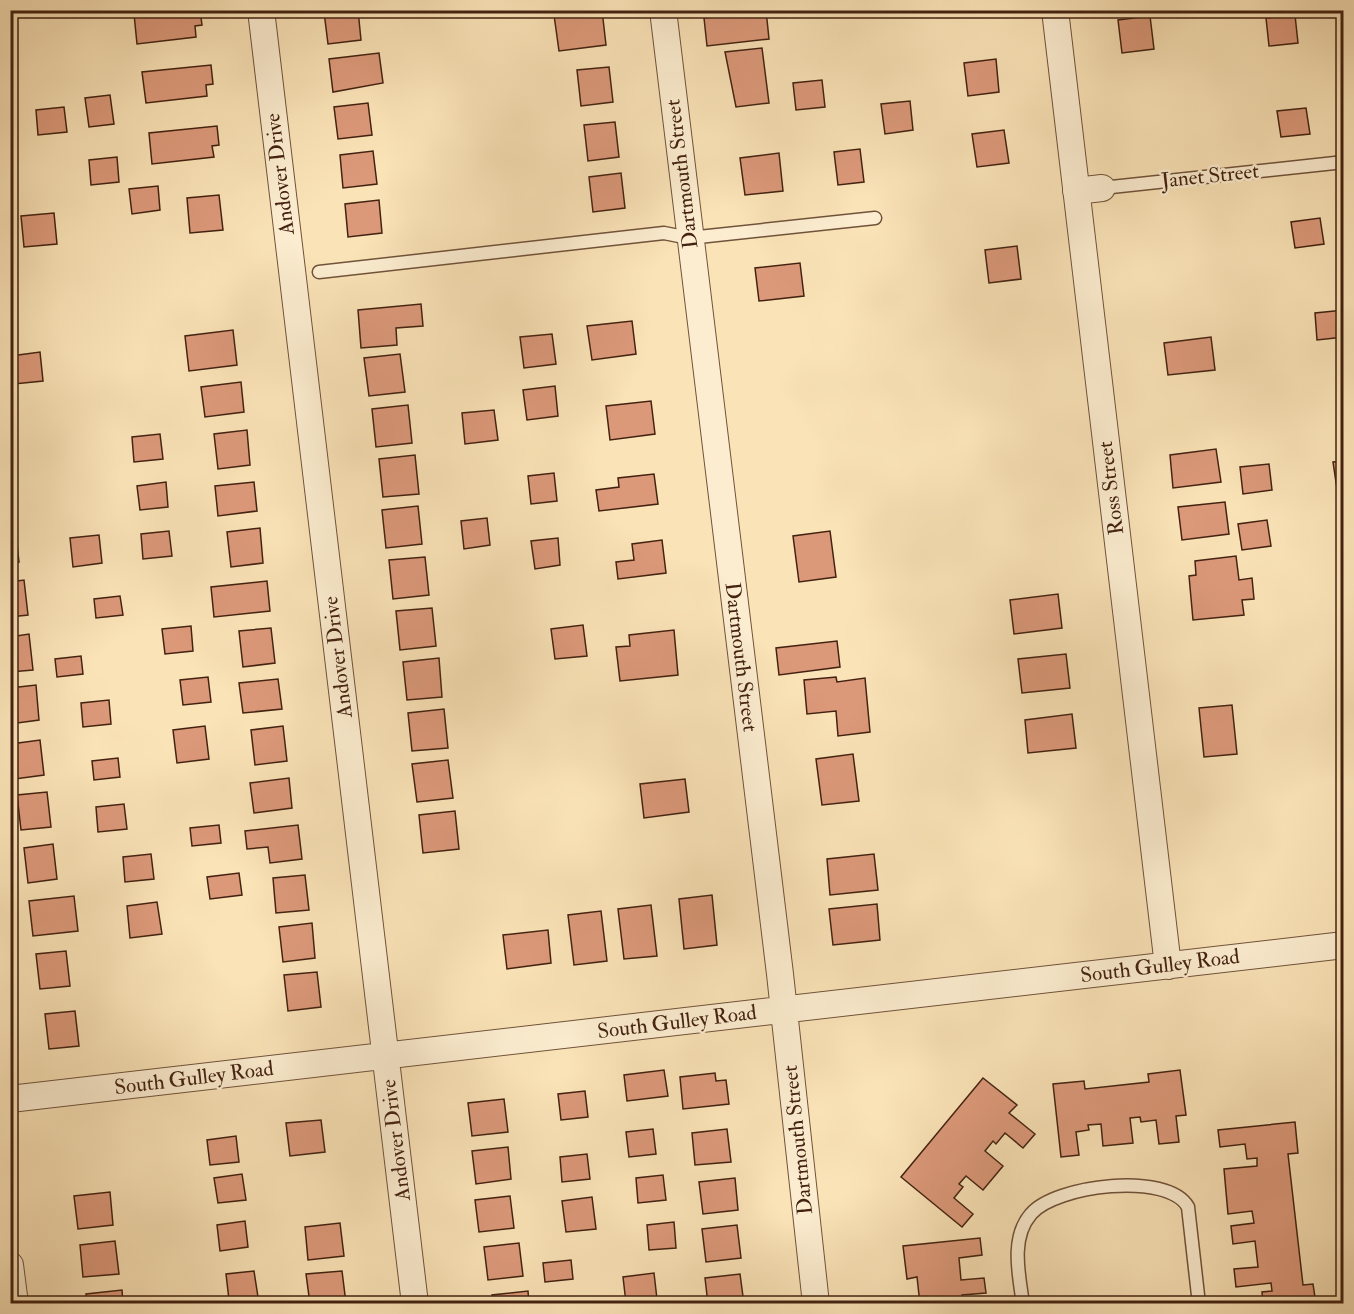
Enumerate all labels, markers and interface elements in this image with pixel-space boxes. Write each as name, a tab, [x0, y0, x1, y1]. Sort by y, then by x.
street label: Dartmouth Street	[659, 98, 705, 250]
street label: Andover Drive	[259, 111, 301, 237]
street label: Janet Street	[1159, 157, 1260, 195]
street label: Ross Street	[1092, 439, 1130, 536]
street label: Dartmouth Street	[718, 581, 764, 733]
street label: Andover Drive	[317, 594, 359, 720]
street label: South Gulley Road	[1079, 943, 1242, 989]
street label: South Gulley Road	[596, 999, 759, 1045]
street label: South Gulley Road	[113, 1055, 276, 1101]
street label: Dartmouth Street	[777, 1064, 819, 1216]
street label: Andover Drive	[375, 1077, 417, 1203]

